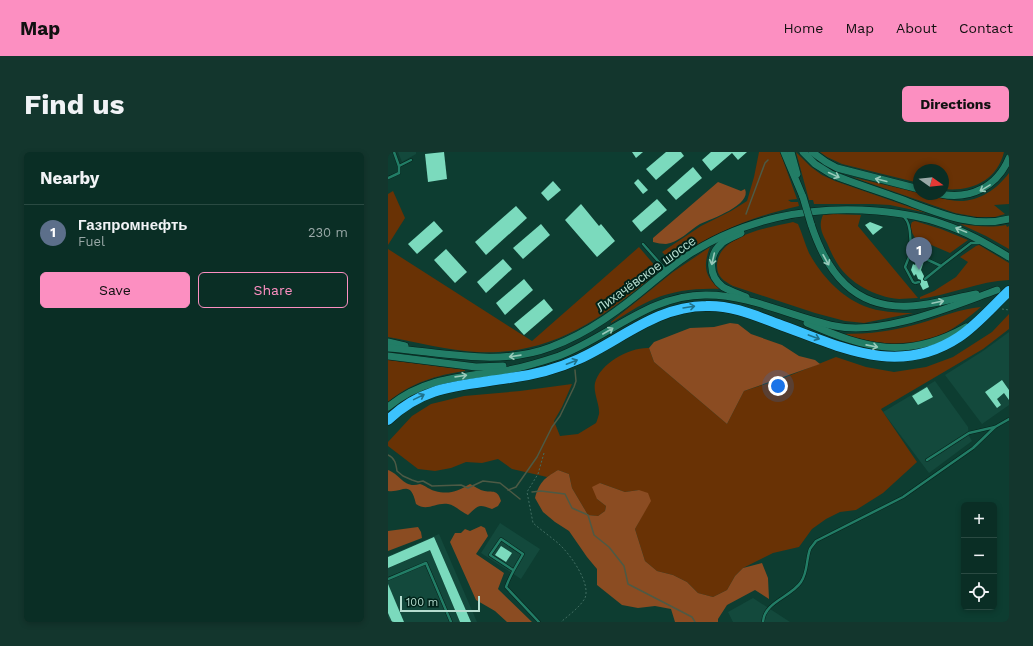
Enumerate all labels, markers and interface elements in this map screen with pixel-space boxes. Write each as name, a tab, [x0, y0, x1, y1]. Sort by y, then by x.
text: Map	[20, 17, 60, 40]
text: Home	[783, 20, 823, 36]
text: Map	[845, 20, 874, 36]
text: About	[896, 20, 937, 36]
text: Contact	[959, 20, 1013, 36]
button: Directions	[902, 86, 1009, 122]
text: Find us	[24, 88, 124, 121]
north arrow	[913, 164, 949, 200]
text: Nearby	[40, 168, 99, 188]
one-way arrow	[828, 172, 840, 179]
one-way arrow	[875, 175, 888, 183]
one-way arrow	[979, 184, 991, 192]
text: Газпромнефть	[78, 216, 187, 234]
text: 1	[50, 225, 56, 240]
text: 230 m	[308, 225, 348, 240]
one-way arrow	[955, 226, 967, 234]
street label: Лихачёвское шоссе	[593, 233, 699, 315]
text: Fuel	[78, 234, 105, 249]
pin: 1	[906, 237, 932, 270]
one-way arrow	[708, 252, 716, 265]
one-way arrow	[822, 254, 830, 266]
button: Save	[40, 272, 190, 308]
button: Share	[198, 272, 348, 308]
one-way arrow	[931, 298, 944, 306]
one-way arrow	[682, 303, 695, 311]
one-way arrow	[601, 327, 613, 335]
one-way arrow	[808, 334, 821, 341]
one-way arrow	[865, 342, 878, 350]
one-way arrow	[509, 352, 522, 360]
one-way arrow	[566, 357, 578, 365]
one-way arrow	[454, 372, 467, 380]
your location	[768, 376, 788, 396]
one-way arrow	[413, 393, 425, 400]
map controls	[961, 502, 997, 610]
button: +	[961, 502, 997, 538]
button: −	[961, 538, 997, 574]
button: locate	[961, 574, 997, 610]
scale bar	[400, 594, 480, 613]
text: 100 m	[406, 596, 438, 609]

